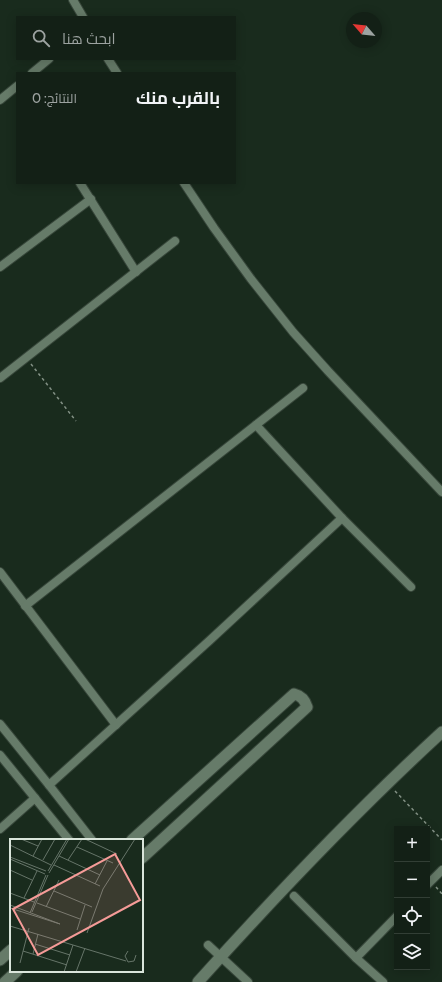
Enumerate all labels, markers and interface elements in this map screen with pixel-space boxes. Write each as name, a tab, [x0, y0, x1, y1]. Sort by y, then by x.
north arrow	[346, 12, 382, 48]
search box	[16, 16, 236, 60]
icon: search	[30, 27, 52, 49]
text: ابحث هنا	[62, 30, 116, 48]
text: بالقرب منك	[136, 88, 220, 108]
text: النتائج: 0	[32, 90, 77, 106]
map controls	[394, 826, 430, 970]
button: +	[394, 826, 430, 862]
inset map	[10, 839, 143, 972]
button: −	[394, 862, 430, 898]
button: locate	[394, 898, 430, 934]
button: layers	[394, 934, 430, 970]

